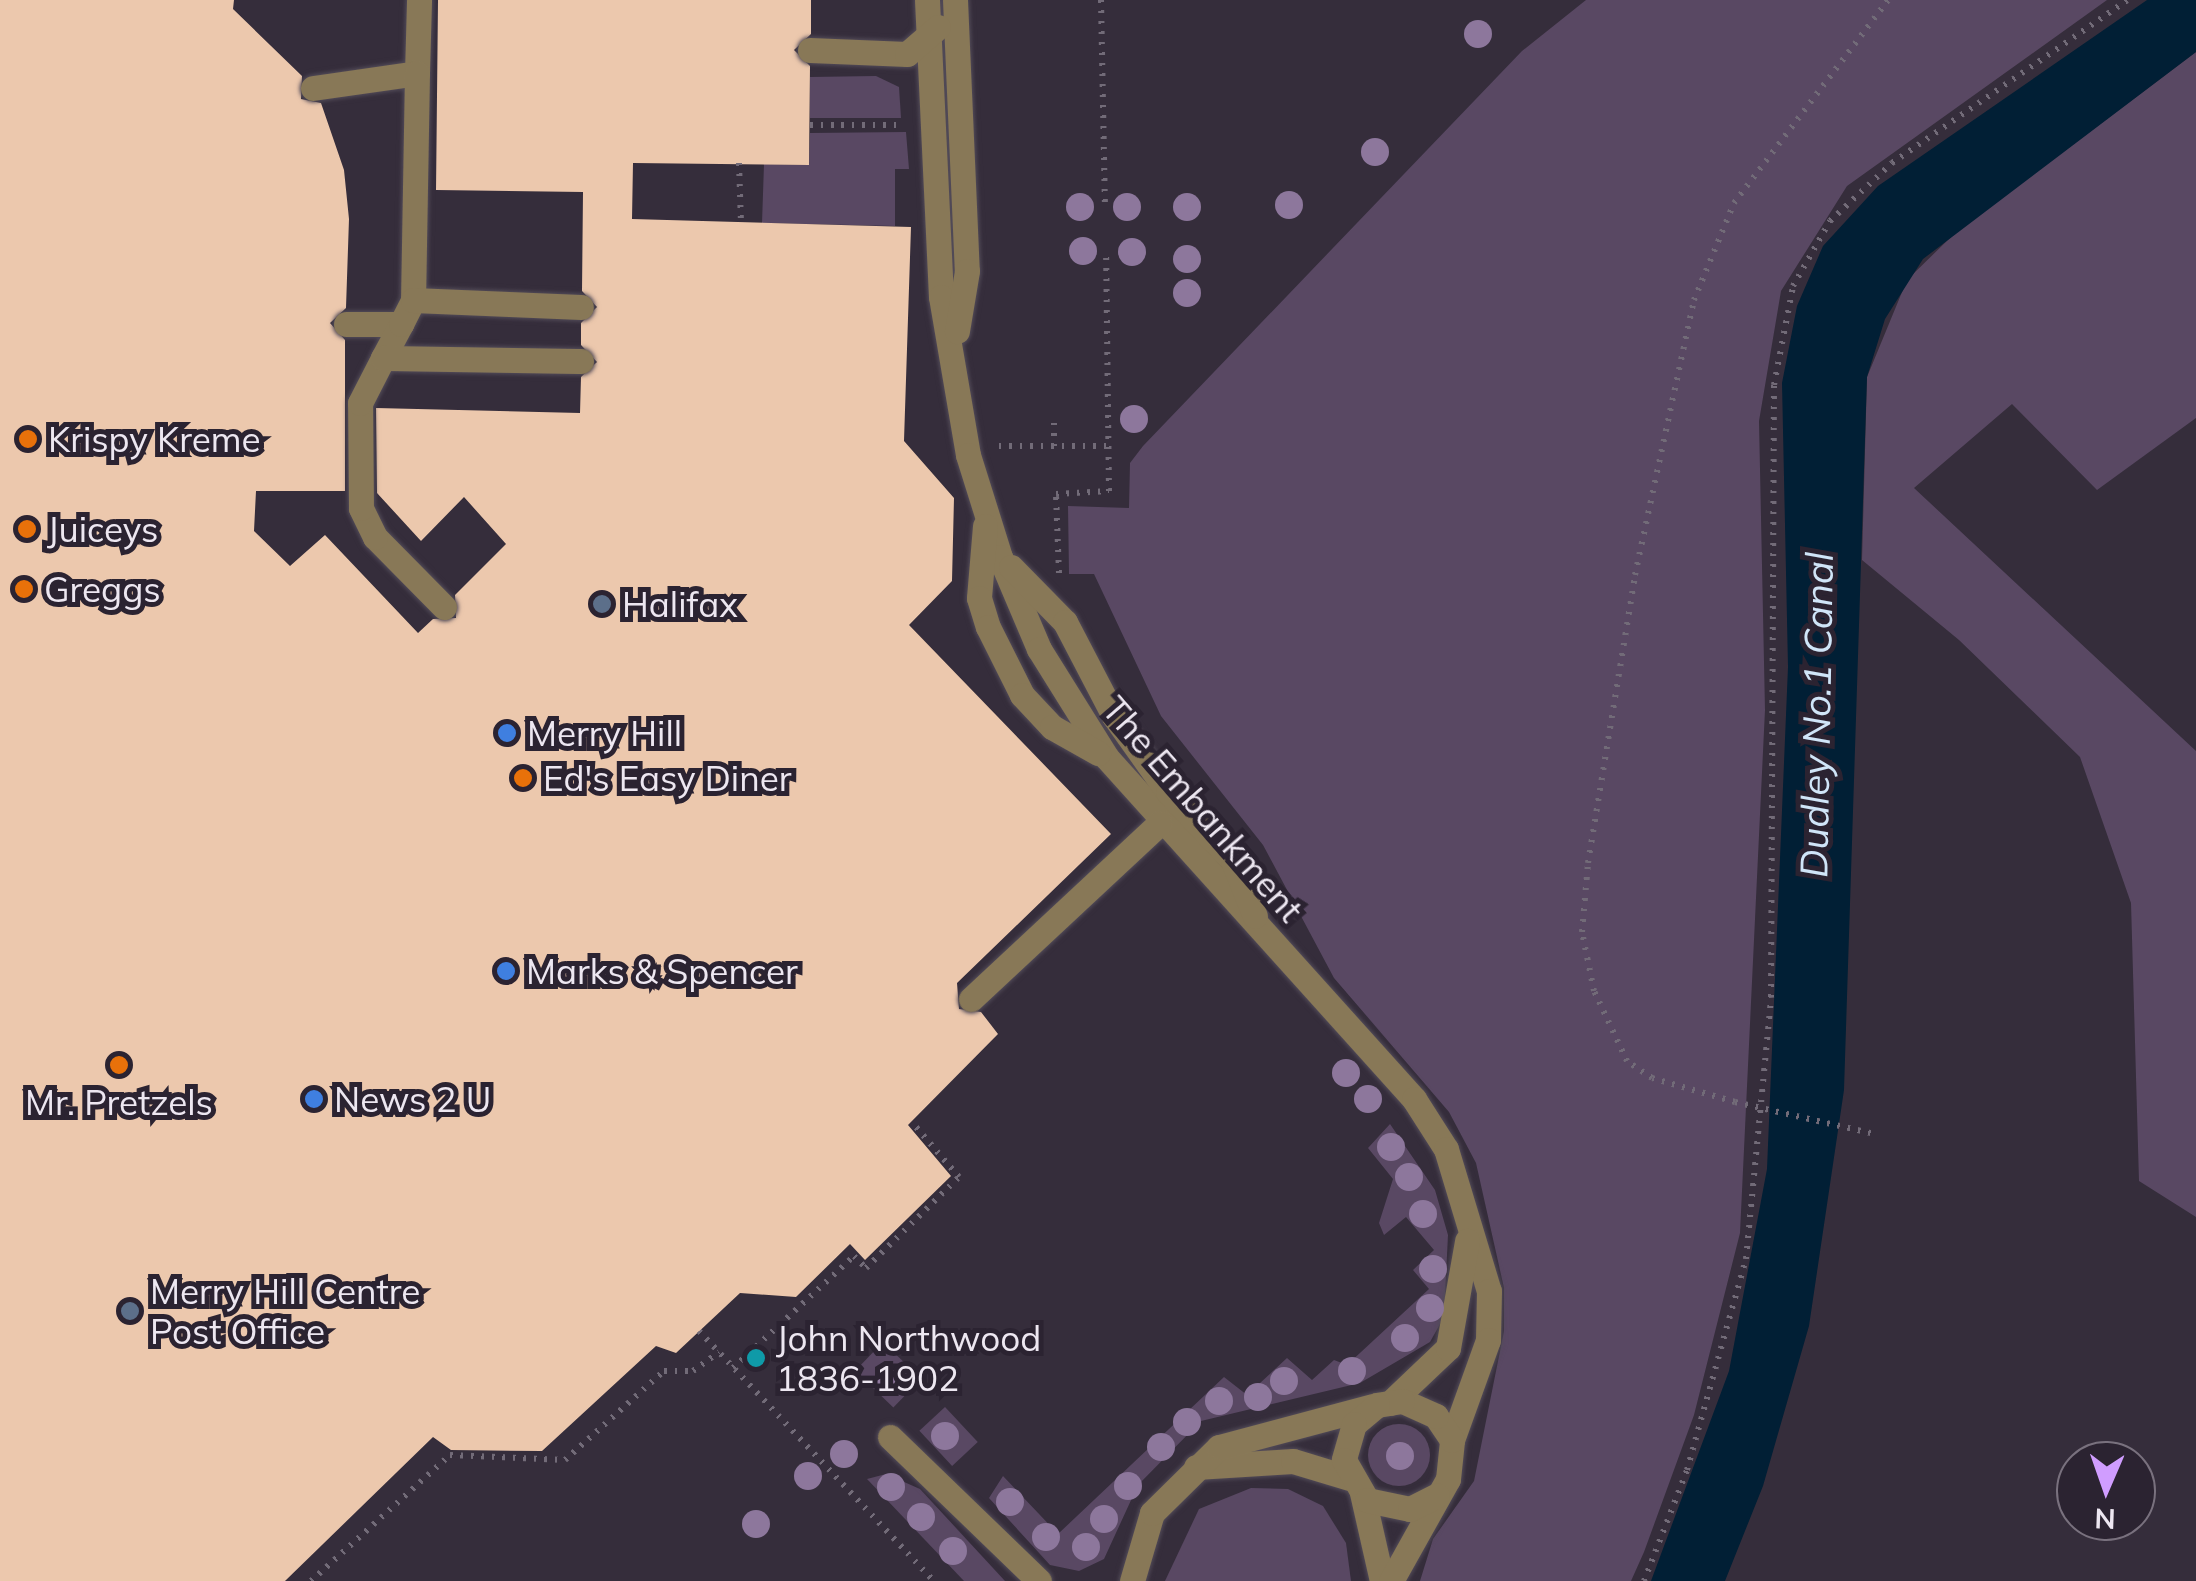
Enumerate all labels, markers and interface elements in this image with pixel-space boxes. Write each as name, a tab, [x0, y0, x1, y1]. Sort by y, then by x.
place label: Krispy Kreme	[48, 418, 261, 460]
marker: Krispy Kreme	[17, 428, 39, 450]
place label: Juiceys	[47, 508, 158, 550]
marker: Juiceys	[16, 518, 38, 540]
water label: Dudley No.1 Canal	[1791, 552, 1843, 878]
place label: Greggs	[44, 568, 161, 610]
marker: Greggs	[13, 578, 35, 600]
place label: Halifax	[622, 583, 738, 625]
marker: Halifax	[591, 593, 613, 615]
street label: The Embankment	[1094, 688, 1312, 930]
place label: Merry Hill	[527, 712, 682, 754]
marker: Merry Hill	[496, 722, 518, 744]
place label: Ed's Easy Diner	[543, 757, 791, 799]
marker: Ed's Easy Diner	[512, 767, 534, 789]
place label: Marks & Spencer	[526, 950, 798, 992]
marker: Marks & Spencer	[495, 960, 517, 982]
marker: Mr. Pretzels	[108, 1054, 130, 1076]
place label: News 2 U	[334, 1078, 491, 1120]
place label: Mr. Pretzels	[25, 1081, 213, 1123]
marker: News 2 U	[303, 1088, 325, 1110]
place label: Merry Hill Centre Post Office	[150, 1270, 420, 1352]
marker: Merry Hill Centre Post Office	[119, 1300, 141, 1322]
place label: John Northwood 1836-1902	[776, 1317, 1041, 1399]
marker: John Northwood 1836-1902	[745, 1347, 767, 1369]
north arrow	[2056, 1441, 2156, 1541]
text: N	[2094, 1502, 2116, 1537]

